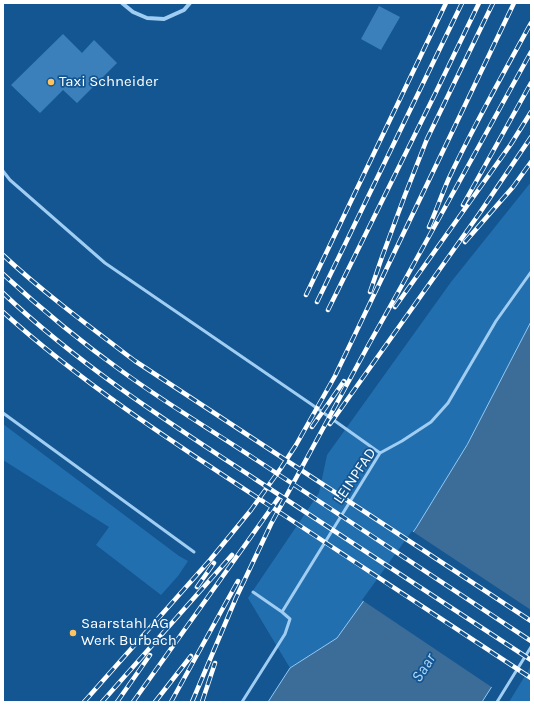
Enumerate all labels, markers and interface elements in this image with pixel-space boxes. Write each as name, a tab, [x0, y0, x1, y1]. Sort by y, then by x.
place label: Taxi Schneider	[59, 73, 158, 91]
marker: Taxi Schneider	[46, 77, 56, 87]
street label: LEINPFAD	[330, 445, 380, 507]
place label: Saarstahl AG Werk Burbach	[81, 615, 177, 650]
marker: Saarstahl AG Werk Burbach	[68, 628, 78, 638]
water label: Saar	[408, 650, 440, 686]

